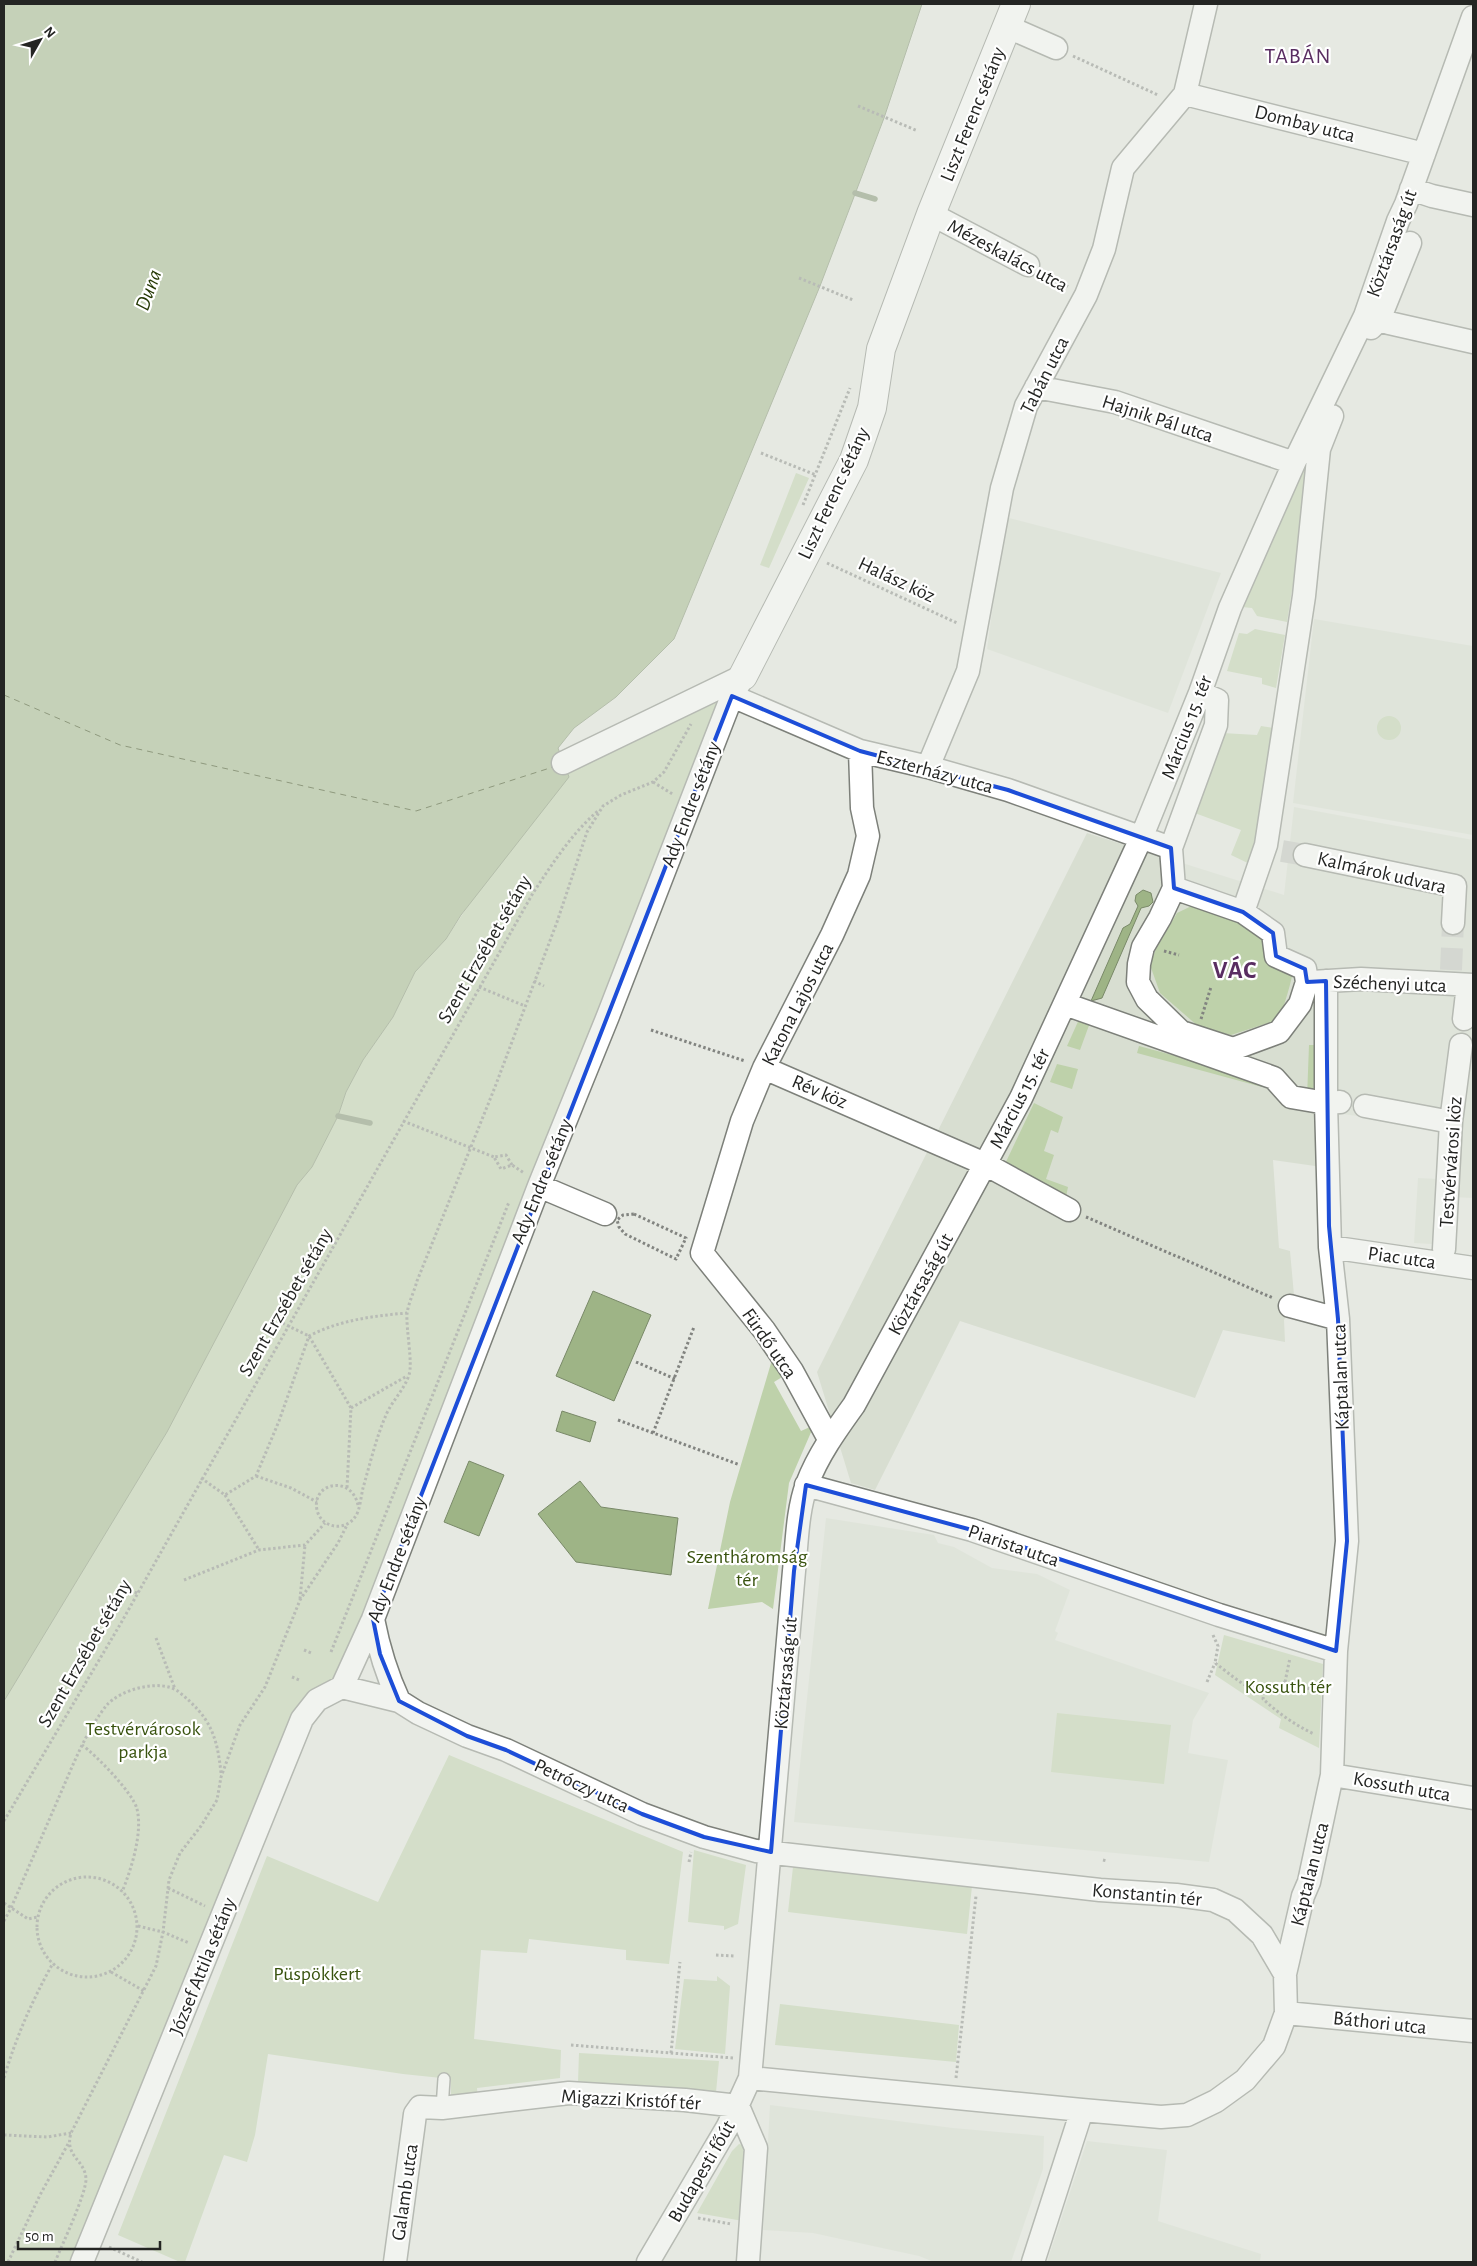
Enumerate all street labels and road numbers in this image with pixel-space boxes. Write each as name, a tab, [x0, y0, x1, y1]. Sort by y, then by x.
street label: Liszt Ferenc sétány	[937, 44, 1009, 184]
street label: Dombay utca	[1253, 102, 1357, 146]
street label: Köztársaság út	[1363, 186, 1421, 300]
street label: Mézeskalács utca	[944, 216, 1071, 296]
street label: Tabán utca	[1017, 334, 1073, 417]
street label: Hajnik Pál utca	[1100, 392, 1216, 446]
street label: Liszt Ferenc sétány	[795, 424, 873, 563]
street label: Halász köz	[855, 553, 938, 606]
street label: Március 15. tér	[1158, 672, 1216, 782]
street label: Ady Endre sétány	[658, 738, 724, 870]
street label: Eszterházy utca	[874, 747, 995, 797]
street label: Kalmárok udvara	[1315, 848, 1448, 898]
street label: Szent Erzsébet sétány	[434, 872, 536, 1027]
street label: Katona Lajos utca	[758, 940, 837, 1069]
street label: Széchenyi utca	[1333, 972, 1447, 996]
street label: Március 15. tér	[986, 1045, 1054, 1152]
street label: Rév köz	[789, 1071, 850, 1112]
street label: Testvérvárosi köz	[1436, 1096, 1466, 1228]
street label: Ady Endre sétány	[508, 1116, 576, 1247]
street label: Szent Erzsébet sétány	[235, 1225, 337, 1380]
street label: Köztársaság út	[885, 1230, 957, 1339]
street label: Piac utca	[1367, 1243, 1437, 1273]
street label: Fürdő utca	[738, 1305, 801, 1382]
street label: Káptalan utca	[1329, 1323, 1353, 1430]
street label: Ady Endre sétány	[364, 1493, 430, 1625]
street label: Piarista utca	[966, 1521, 1062, 1571]
street label: Szent Erzsébet sétány	[34, 1576, 136, 1731]
street label: Köztársaság út	[771, 1615, 801, 1730]
street label: Petróczy utca	[531, 1755, 632, 1817]
street label: Kossuth utca	[1352, 1769, 1452, 1805]
street label: Káptalan utca	[1287, 1820, 1333, 1928]
street label: Konstantin tér	[1091, 1880, 1203, 1910]
street label: József Attila sétány	[166, 1894, 240, 2038]
street label: Báthori utca	[1332, 2008, 1428, 2038]
street label: Migazzi Kristóf tér	[560, 2086, 702, 2114]
street label: Budapesti főút	[665, 2117, 739, 2226]
street label: Galamb utca	[388, 2142, 422, 2242]

